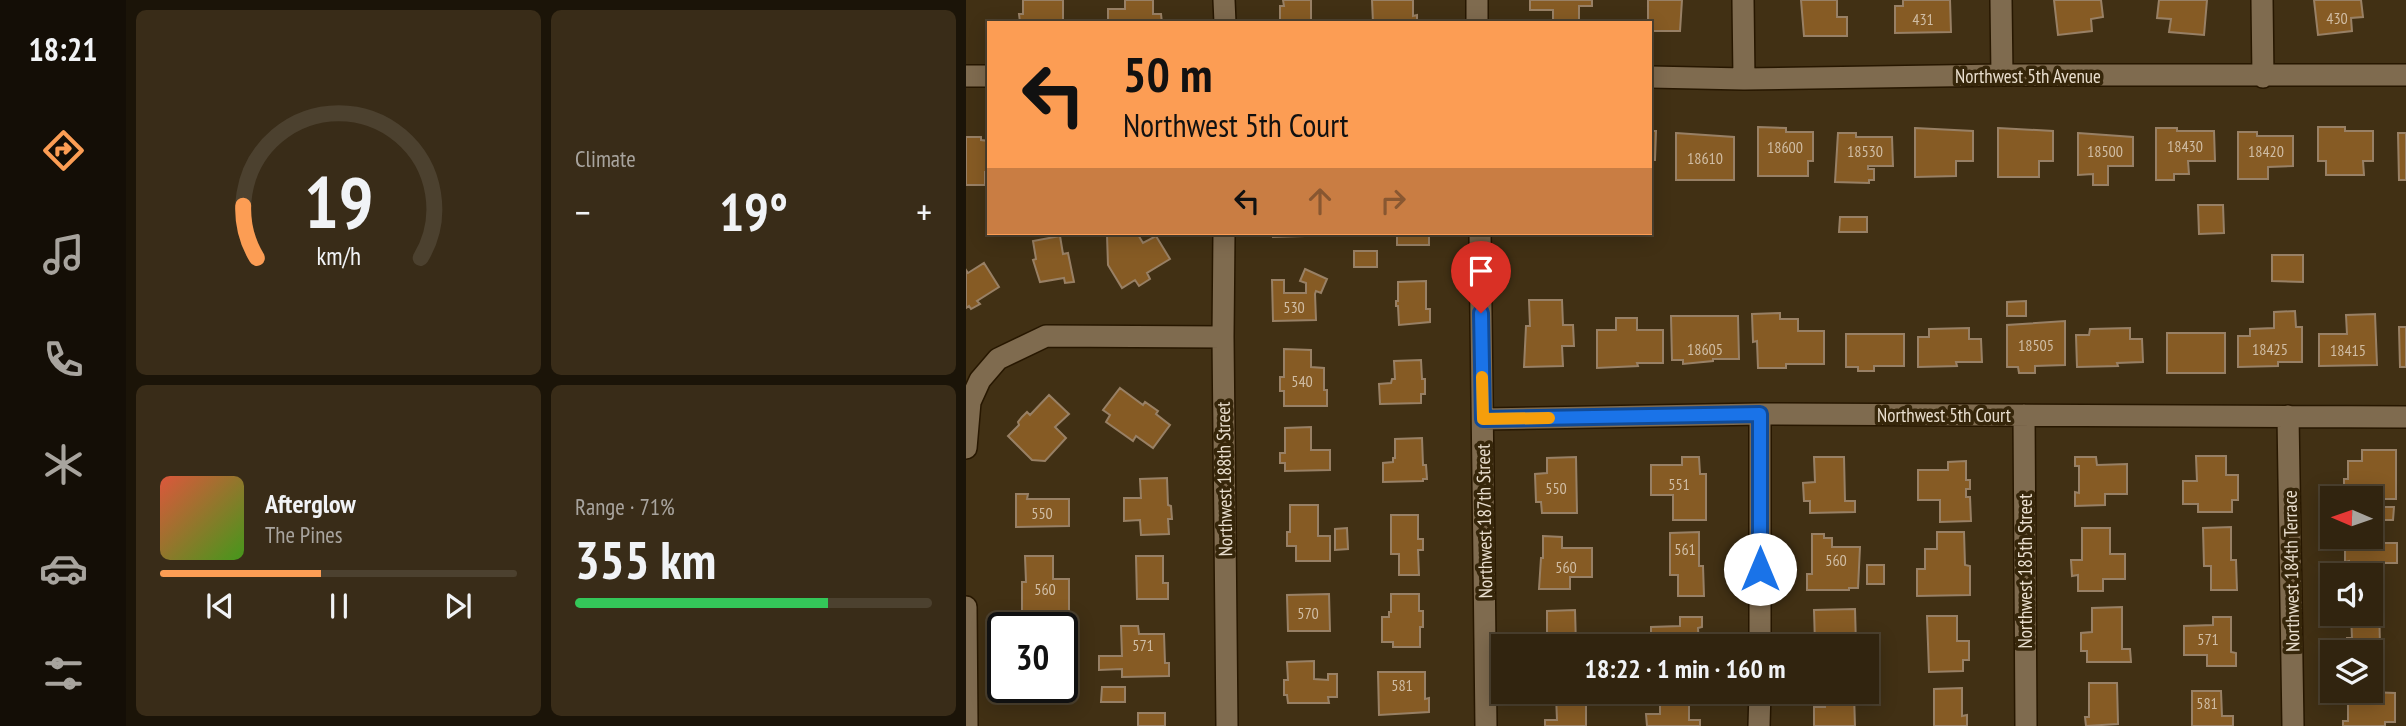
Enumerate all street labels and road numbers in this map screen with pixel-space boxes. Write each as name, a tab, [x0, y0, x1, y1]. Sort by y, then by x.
street label: Northwest 5th Avenue	[1955, 64, 2101, 88]
street label: Northwest 188th Street	[1211, 401, 1237, 557]
street label: Northwest 5th Court	[1877, 403, 2012, 427]
street label: Northwest 187th Street	[1471, 443, 1497, 599]
street label: Northwest 184th Terrace	[2278, 490, 2304, 652]
street label: Northwest 185th Street	[2013, 493, 2037, 648]

